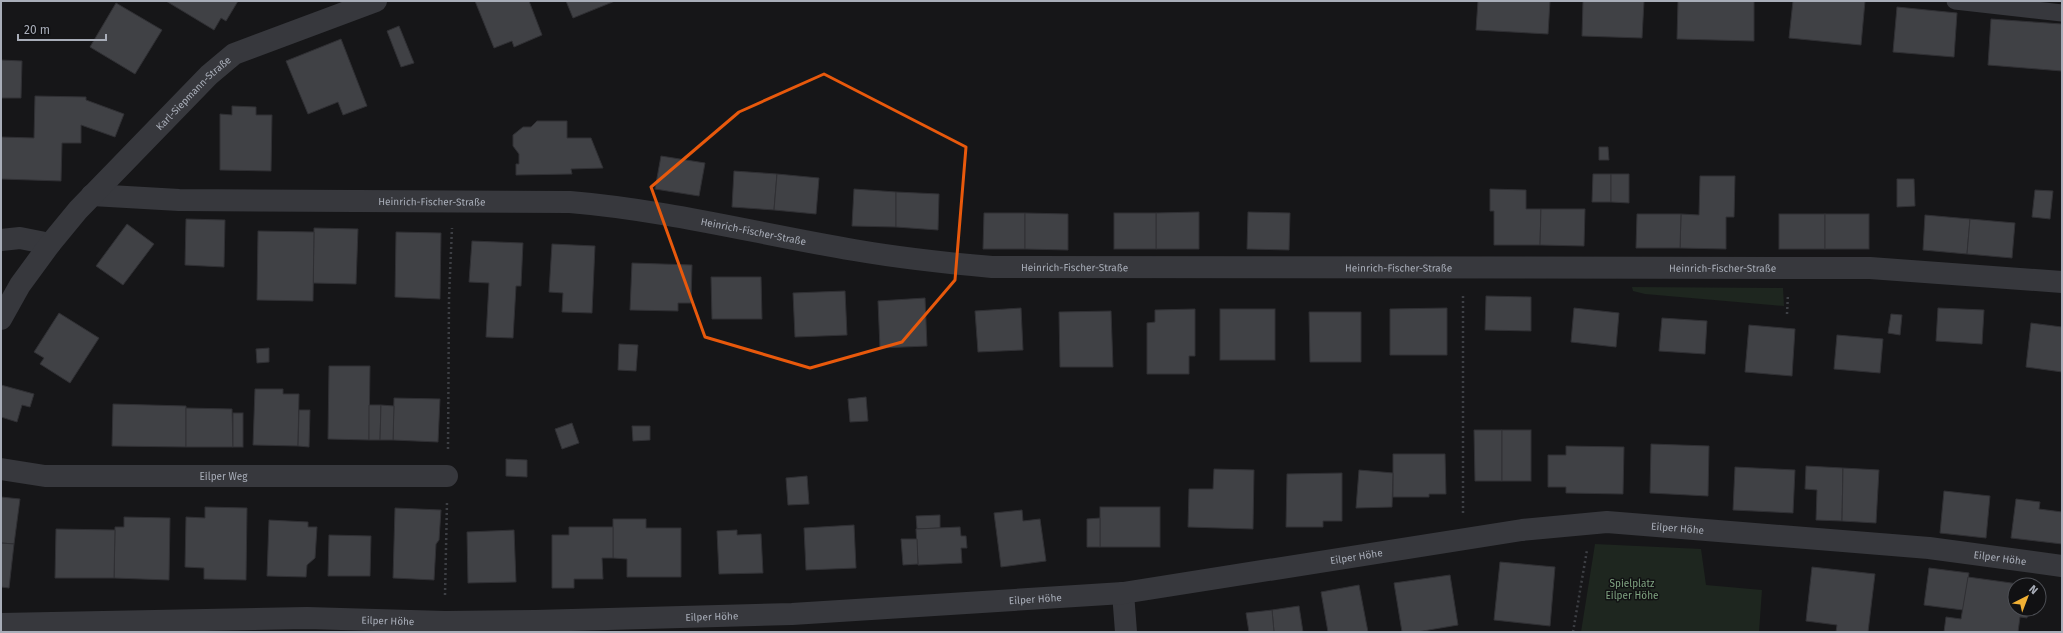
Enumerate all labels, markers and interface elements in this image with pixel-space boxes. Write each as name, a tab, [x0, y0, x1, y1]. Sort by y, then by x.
scale bar	[18, 16, 106, 42]
text: 20 m	[24, 23, 50, 37]
street label: Karl-Siepmann-Straße	[154, 54, 234, 133]
street label: Heinrich-Fischer-Straße	[378, 196, 485, 209]
street label: Heinrich-Fischer-Straße	[700, 216, 807, 248]
street label: Heinrich-Fischer-Straße	[1021, 262, 1128, 274]
street label: Heinrich-Fischer-Straße	[1345, 262, 1452, 275]
street label: Heinrich-Fischer-Straße	[1669, 263, 1776, 275]
street label: Eilper Weg	[200, 471, 248, 483]
street label: Eilper Höhe	[1651, 521, 1704, 537]
street label: Eilper Höhe	[1329, 547, 1384, 567]
street label: Eilper Höhe	[1973, 549, 2027, 568]
north arrow	[2007, 577, 2047, 617]
park label: Spielplatz Eilper Höhe	[1606, 578, 1658, 602]
text: N	[2026, 583, 2040, 597]
street label: Eilper Höhe	[1009, 592, 1062, 607]
street label: Eilper Höhe	[685, 610, 739, 624]
street label: Eilper Höhe	[361, 615, 415, 628]

